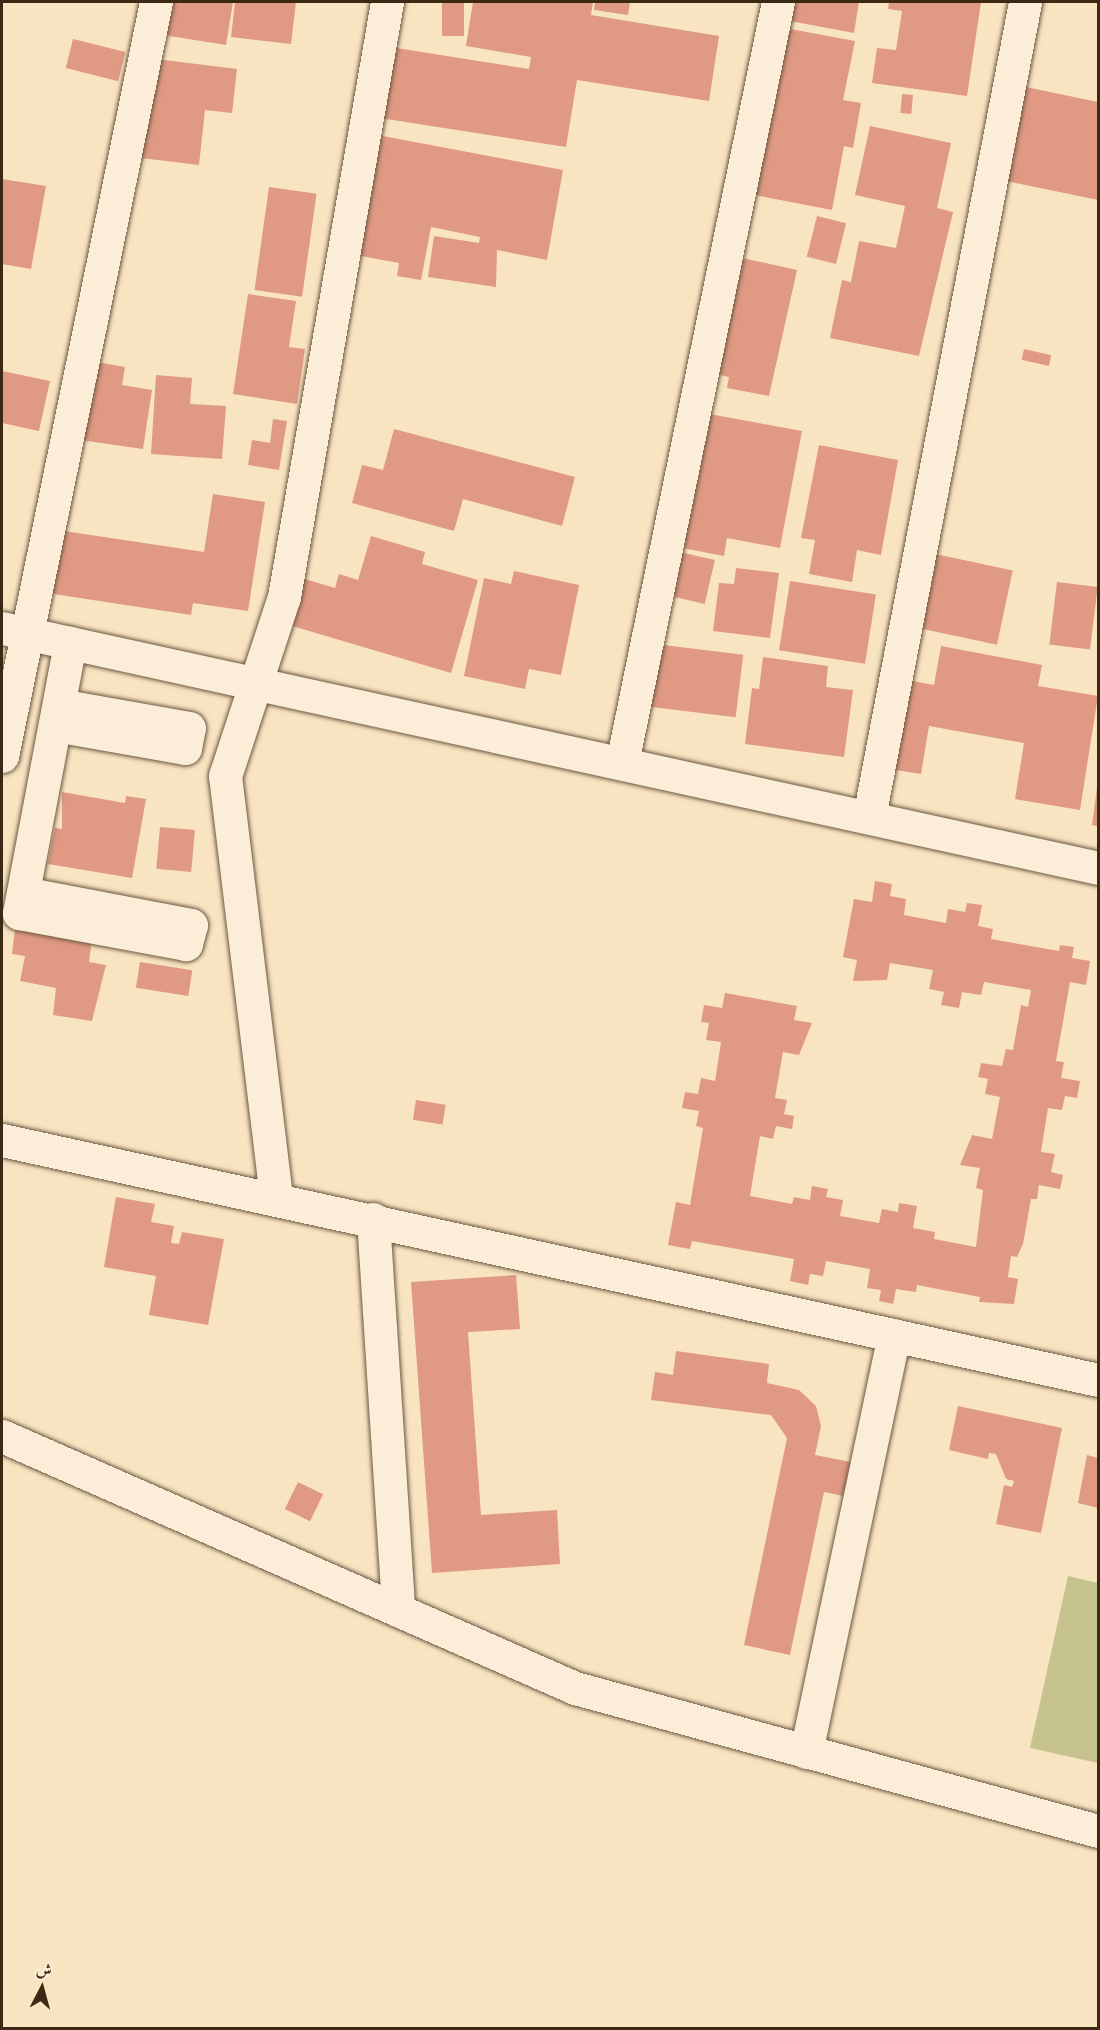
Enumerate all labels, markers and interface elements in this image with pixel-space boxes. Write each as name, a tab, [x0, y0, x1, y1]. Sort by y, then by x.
north arrow	[12, 1958, 72, 2018]
text: ش	[35, 1959, 53, 1981]

